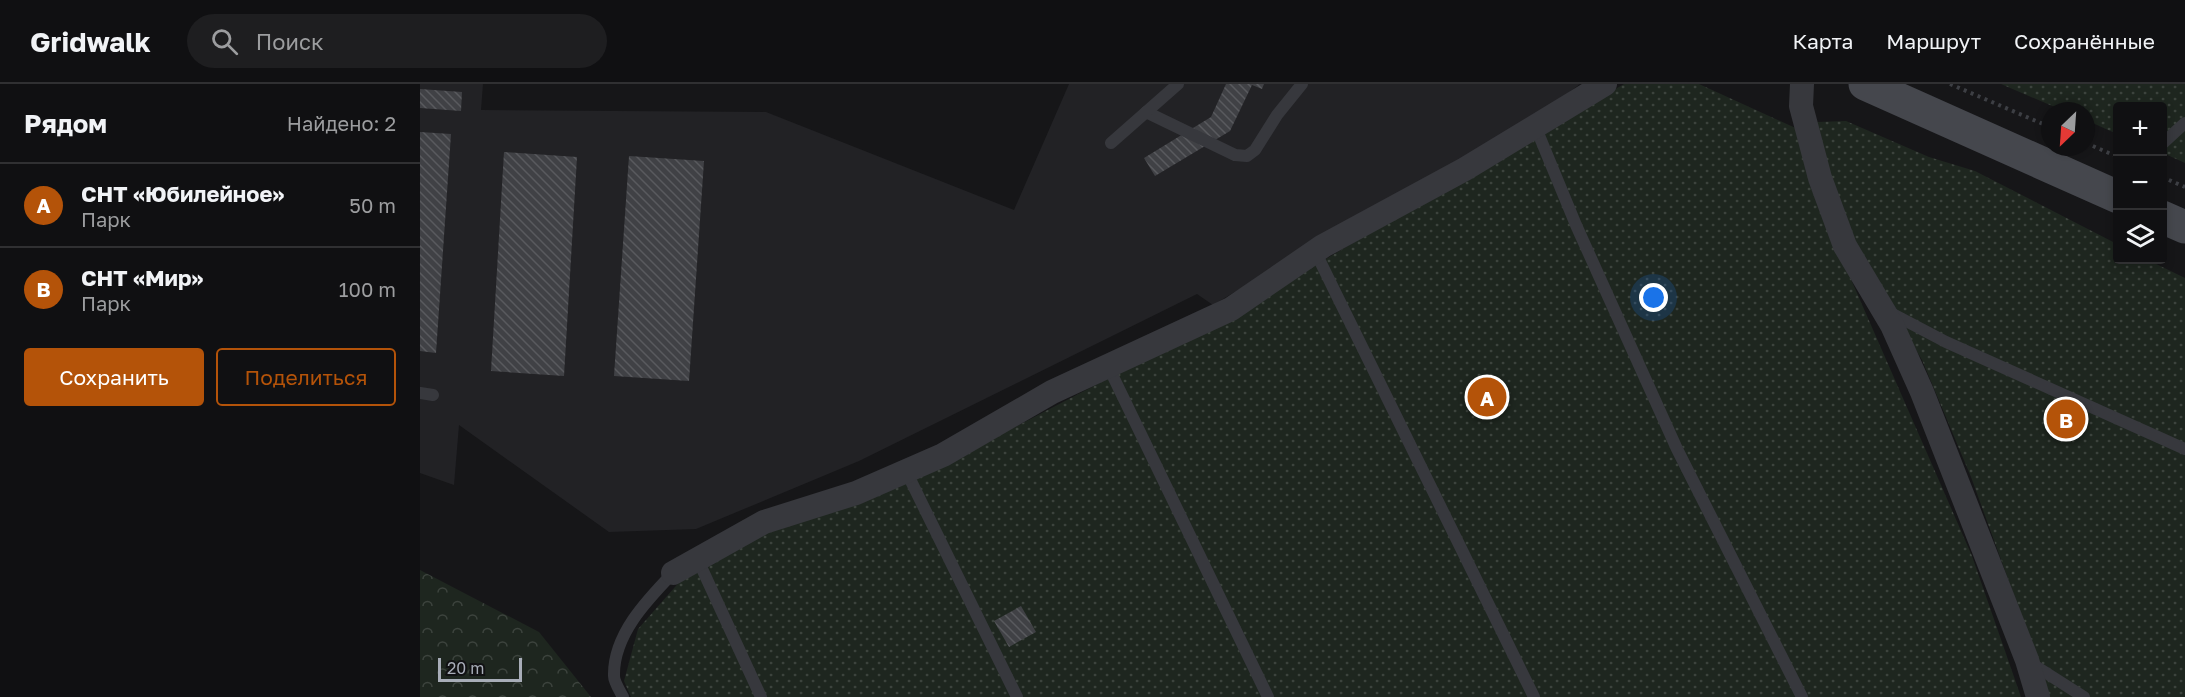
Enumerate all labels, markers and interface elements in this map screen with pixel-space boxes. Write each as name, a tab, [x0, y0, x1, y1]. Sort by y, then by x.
search box	[187, 14, 607, 68]
text: Gridwalk	[30, 25, 151, 58]
icon: search	[208, 25, 241, 58]
text: Поиск	[256, 28, 324, 55]
text: Карта	[1792, 28, 1853, 54]
text: Маршрут	[1886, 28, 1981, 54]
text: Сохранённые	[2014, 28, 2155, 54]
north arrow	[2041, 102, 2095, 156]
map controls	[2113, 102, 2167, 264]
button: +	[2113, 102, 2167, 156]
text: Рядом	[24, 108, 107, 139]
text: Найдено: 2	[287, 111, 396, 135]
button: −	[2113, 156, 2167, 210]
text: СНТ «Юбилейное»	[81, 180, 284, 207]
text: A	[36, 193, 51, 217]
text: 50 m	[349, 193, 396, 217]
text: Парк	[81, 207, 131, 231]
button: layers	[2113, 210, 2167, 264]
text: СНТ «Мир»	[81, 264, 203, 291]
text: B	[36, 277, 51, 301]
text: 100 m	[339, 277, 396, 301]
your location	[1639, 283, 1668, 312]
text: Парк	[81, 291, 131, 315]
button: Сохранить	[24, 348, 204, 406]
button: Поделиться	[216, 348, 396, 406]
pin: A	[1468, 374, 1506, 420]
pin: B	[2046, 396, 2086, 442]
scale bar	[438, 655, 522, 682]
text: 20 m	[447, 658, 484, 678]

